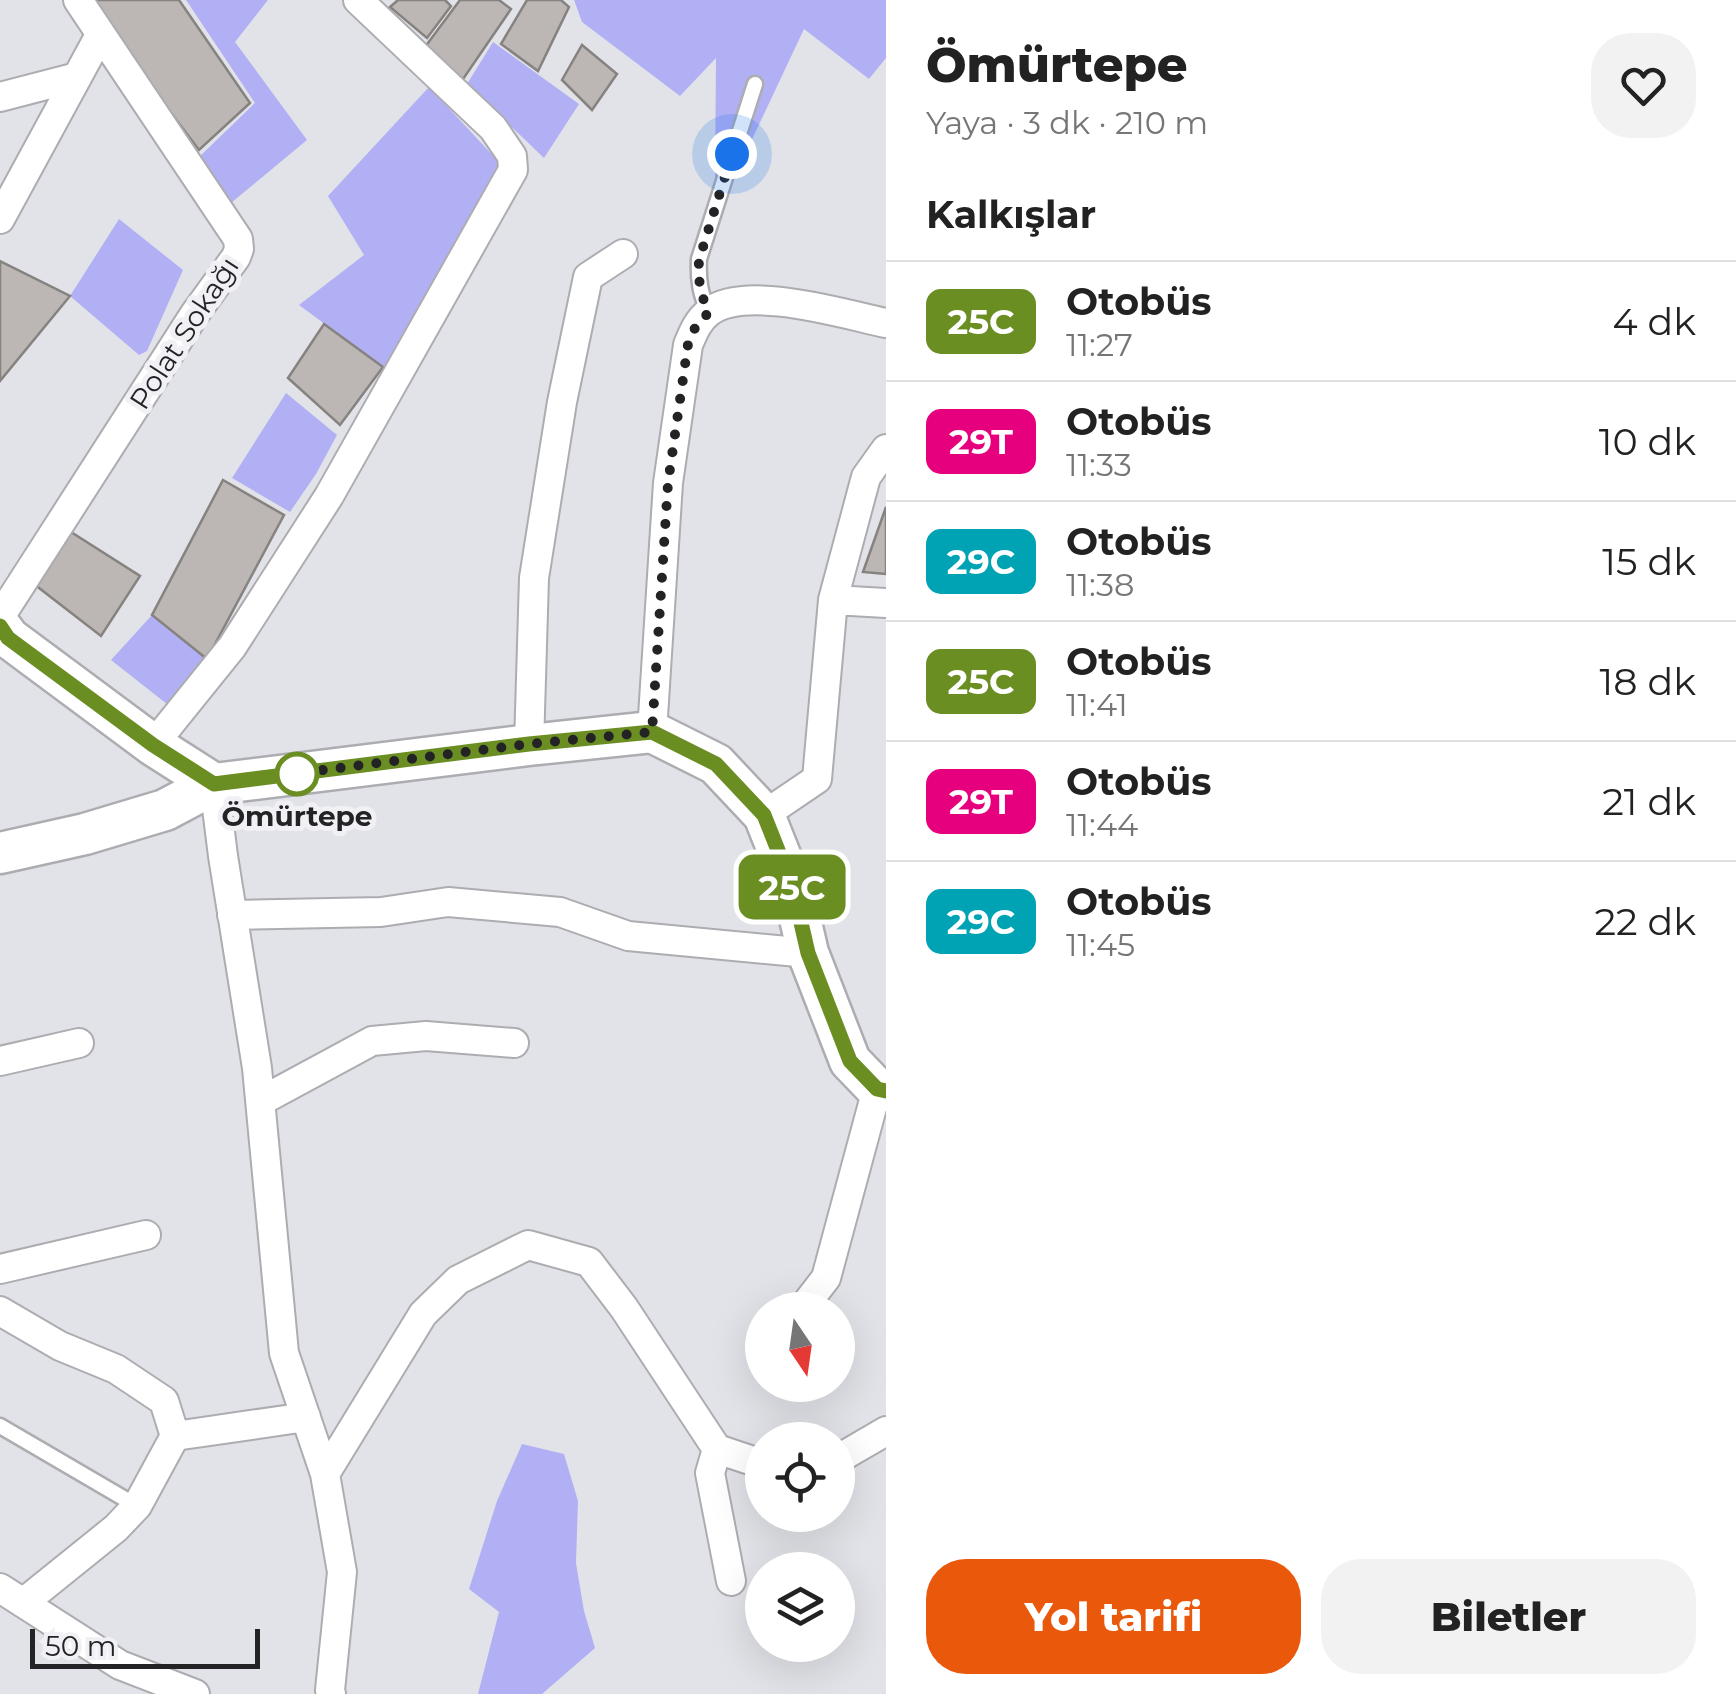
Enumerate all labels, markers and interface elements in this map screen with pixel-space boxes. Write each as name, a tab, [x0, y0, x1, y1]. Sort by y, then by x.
button: heart	[1591, 33, 1696, 138]
text: Ömürtepe	[926, 36, 1188, 94]
text: Yaya · 3 dk · 210 m	[926, 103, 1208, 142]
your location	[707, 129, 757, 179]
text: Kalkışlar	[926, 191, 1096, 238]
street label: Polat Sokağı	[122, 251, 246, 415]
text: Otobüs	[1066, 278, 1212, 325]
text: 4 dk	[1612, 298, 1696, 345]
text: 25C	[948, 300, 1014, 343]
text: 11:27	[1066, 325, 1133, 364]
text: Otobüs	[1066, 398, 1212, 445]
text: 10 dk	[1599, 418, 1696, 465]
text: 29T	[949, 420, 1013, 463]
text: 11:33	[1066, 445, 1132, 484]
text: Otobüs	[1066, 518, 1212, 565]
text: 15 dk	[1602, 538, 1696, 585]
text: 29C	[947, 540, 1015, 583]
text: 11:38	[1066, 565, 1134, 604]
text: Otobüs	[1066, 638, 1212, 685]
text: 18 dk	[1600, 658, 1696, 705]
text: 25C	[948, 660, 1014, 703]
text: 11:41	[1066, 685, 1128, 724]
marker: Ömürtepe	[276, 753, 318, 795]
text: Otobüs	[1066, 758, 1212, 805]
text: 21 dk	[1602, 778, 1696, 825]
text: 29T	[949, 780, 1013, 823]
place label: Ömürtepe	[221, 799, 373, 833]
text: 11:44	[1066, 805, 1138, 844]
line badge: 25C	[734, 854, 850, 920]
text: 25C	[759, 866, 825, 909]
text: Otobüs	[1066, 878, 1212, 925]
text: 22 dk	[1594, 898, 1696, 945]
text: 29C	[947, 900, 1015, 943]
text: 11:45	[1066, 925, 1135, 964]
north arrow	[745, 1292, 855, 1402]
map controls	[745, 1292, 855, 1662]
button: locate	[745, 1422, 855, 1532]
button: layers	[745, 1552, 855, 1662]
button: Yol tarifi	[926, 1559, 1301, 1674]
button: Biletler	[1321, 1559, 1696, 1674]
scale bar	[30, 1624, 260, 1668]
text: 50 m	[45, 1629, 116, 1663]

